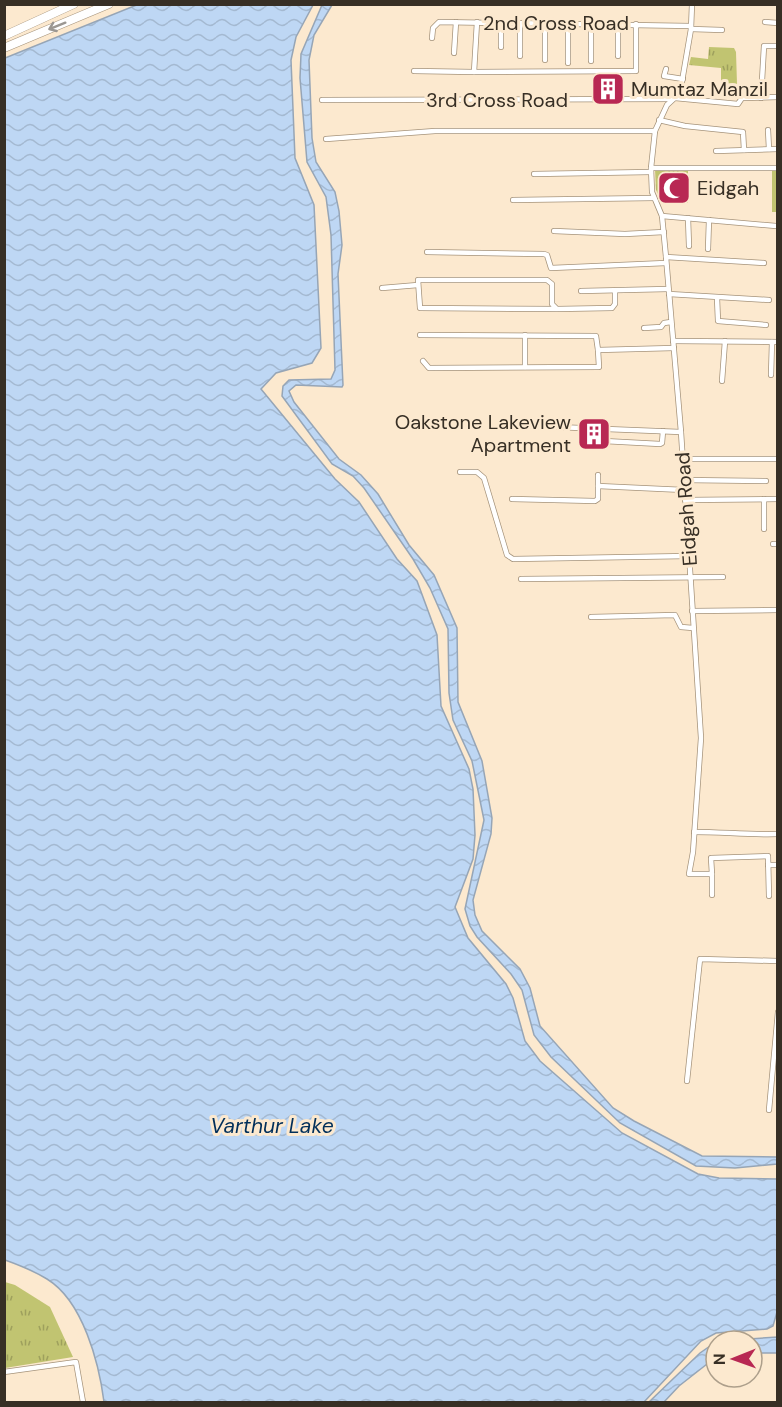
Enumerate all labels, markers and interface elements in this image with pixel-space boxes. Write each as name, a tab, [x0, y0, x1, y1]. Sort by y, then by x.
street label: 2nd Cross Road	[483, 10, 629, 36]
one-way arrow	[48, 21, 66, 32]
building icon: Mumtaz Manzil	[590, 71, 626, 107]
place label: Mumtaz Manzil	[631, 76, 768, 102]
street label: 3rd Cross Road	[426, 87, 568, 113]
mosque icon: Eidgah	[656, 170, 692, 206]
place label: Eidgah	[697, 175, 759, 201]
place label: Oakstone Lakeview Apartment	[395, 409, 571, 458]
building icon: Oakstone Lakeview Apartment	[576, 416, 612, 452]
street label: Eidgah Road	[669, 451, 703, 567]
water label: Varthur Lake	[210, 1112, 334, 1140]
north arrow	[704, 1329, 764, 1389]
text: N	[709, 1353, 730, 1365]

